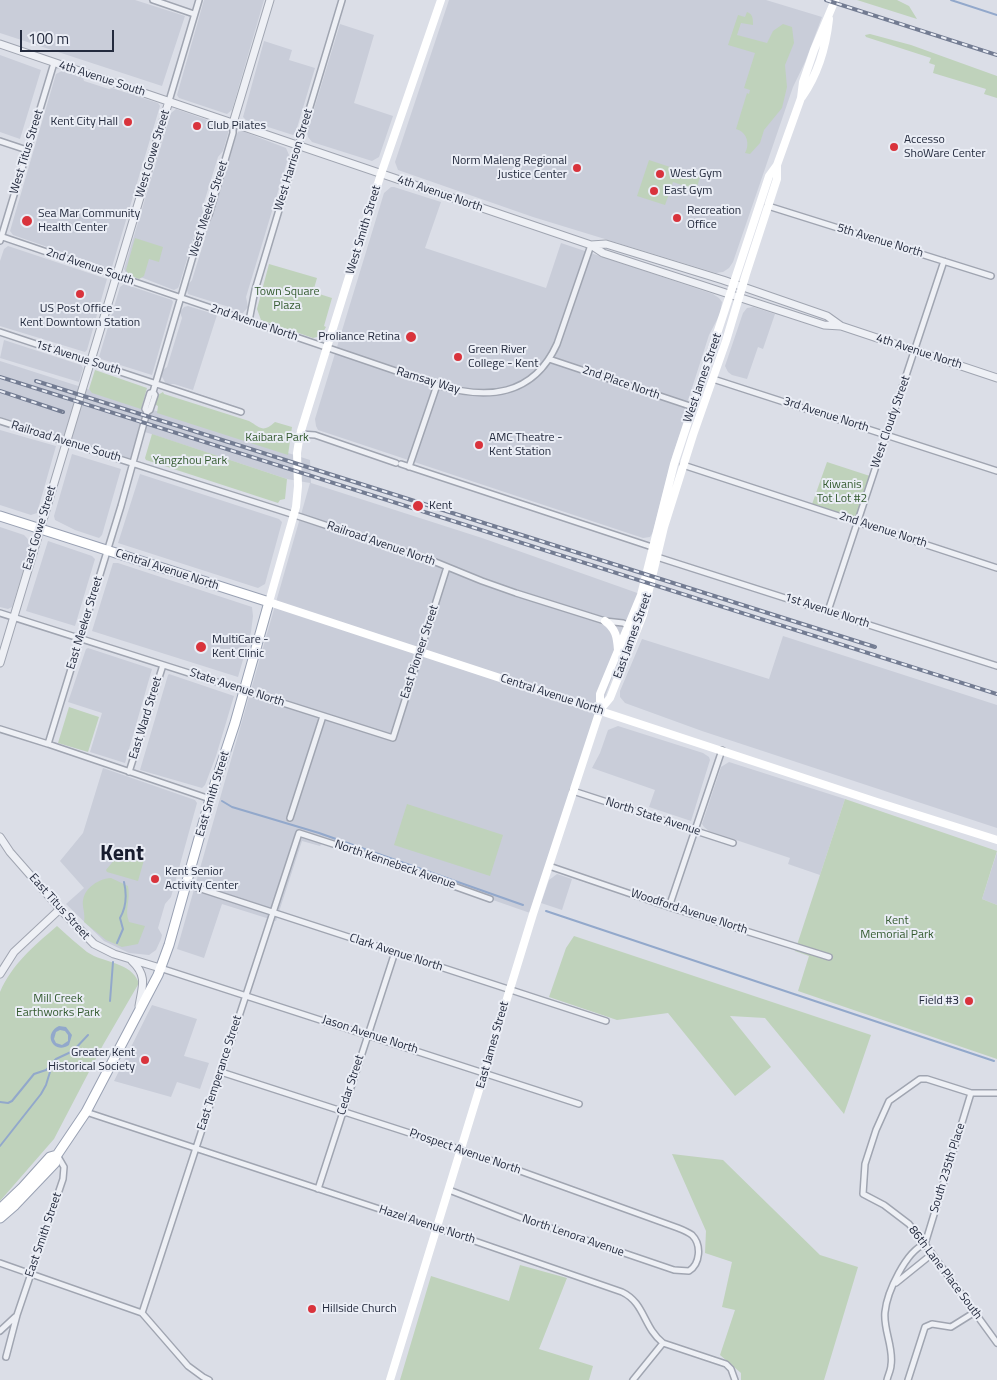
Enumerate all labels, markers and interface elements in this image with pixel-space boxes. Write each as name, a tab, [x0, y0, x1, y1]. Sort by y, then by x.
scale bar	[22, 20, 116, 52]
text: 100 m	[28, 27, 69, 50]
street label: 4th Avenue South	[57, 58, 147, 100]
street label: West Harrison Street	[272, 107, 316, 213]
street label: West Titus Street	[7, 108, 47, 196]
street label: West Gowe Street	[133, 108, 173, 200]
place label: Kent City Hall	[51, 115, 118, 129]
marker: Kent City Hall	[122, 116, 134, 128]
place label: Club Pilates	[207, 119, 266, 133]
marker: Club Pilates	[191, 120, 203, 132]
place label: Accesso ShoWare Center	[904, 133, 986, 161]
marker: Accesso ShoWare Center	[888, 141, 900, 153]
place label: Norm Maleng Regional Justice Center	[452, 154, 567, 182]
street label: West Meeker Street	[187, 159, 231, 259]
marker: Norm Maleng Regional Justice Center	[571, 162, 583, 174]
place label: West Gym	[670, 167, 722, 181]
marker: West Gym	[654, 168, 666, 180]
street label: 4th Avenue North	[395, 173, 485, 215]
street label: West Smith Street	[344, 184, 384, 276]
place label: East Gym	[664, 184, 712, 198]
marker: East Gym	[648, 185, 660, 197]
place label: Recreation Office	[687, 204, 741, 232]
place label: Sea Mar Community Health Center	[38, 207, 140, 235]
marker: Recreation Office	[671, 212, 683, 224]
marker: Sea Mar Community Health Center	[20, 214, 34, 228]
street label: 5th Avenue North	[835, 221, 925, 261]
street label: 2nd Avenue South	[44, 245, 136, 289]
park label: Town Square Plaza	[254, 285, 320, 313]
marker: US Post Office - Kent Downtown Station	[74, 288, 86, 300]
street label: 2nd Avenue North	[208, 301, 300, 345]
place label: US Post Office - Kent Downtown Station	[20, 302, 140, 330]
place label: Proliance Retina	[318, 330, 400, 344]
marker: Proliance Retina	[404, 330, 418, 344]
street label: West James Street	[681, 331, 725, 425]
street label: 4th Avenue North	[874, 331, 964, 373]
street label: 1st Avenue South	[33, 337, 123, 379]
place label: Green River College - Kent	[468, 343, 538, 371]
marker: Green River College - Kent	[452, 351, 464, 363]
street label: 2nd Place North	[580, 363, 662, 403]
street label: Ramsay Way	[395, 365, 461, 397]
street label: West Cloudy Street	[868, 374, 914, 470]
street label: 3rd Avenue North	[781, 394, 871, 436]
street label: Railroad Avenue South	[9, 418, 123, 466]
park label: Kaibara Park	[245, 431, 309, 445]
place label: AMC Theatre - Kent Station	[489, 431, 562, 459]
marker: AMC Theatre - Kent Station	[473, 439, 485, 451]
park label: Yangzhou Park	[153, 454, 227, 468]
park label: Kiwanis Tot Lot #2	[817, 478, 867, 506]
street label: East Gowe Street	[20, 484, 60, 572]
marker: Kent	[411, 499, 425, 513]
place label: Kent	[429, 499, 452, 513]
street label: 2nd Avenue North	[837, 509, 929, 551]
street label: Railroad Avenue North	[325, 519, 437, 569]
street label: Central Avenue North	[113, 546, 221, 594]
street label: East Meeker Street	[64, 575, 106, 671]
street label: 1st Avenue North	[783, 590, 871, 632]
street label: East James Street	[611, 591, 655, 681]
street label: East Pioneer Street	[398, 603, 442, 701]
place label: MultiCare - Kent Clinic	[212, 633, 269, 661]
marker: MultiCare - Kent Clinic	[194, 640, 208, 654]
street label: State Avenue North	[188, 666, 286, 710]
street label: Central Avenue North	[498, 671, 606, 719]
street label: East Ward Street	[127, 675, 165, 761]
street label: East Smith Street	[193, 750, 233, 838]
street label: North State Avenue	[604, 795, 702, 839]
street label: North Kennebeck Avenue	[333, 838, 457, 892]
district label: Kent	[100, 842, 144, 868]
place label: Kent Senior Activity Center	[165, 865, 238, 893]
street label: East Titus Street	[26, 871, 92, 943]
marker: Kent Senior Activity Center	[149, 873, 161, 885]
street label: Woodford Avenue North	[629, 886, 749, 938]
park label: Kent Memorial Park	[860, 914, 934, 942]
street label: Clark Avenue North	[348, 931, 444, 975]
park label: Mill Creek Earthworks Park	[16, 992, 100, 1020]
place label: Field #3	[919, 994, 959, 1008]
marker: Field #3	[963, 995, 975, 1007]
street label: East James Street	[474, 1000, 512, 1090]
street label: Jason Avenue North	[320, 1013, 420, 1057]
street label: East Temperance Street	[195, 1014, 245, 1132]
place label: Greater Kent Historical Society	[48, 1046, 135, 1074]
street label: Cedar Street	[334, 1053, 368, 1117]
marker: Greater Kent Historical Society	[139, 1054, 151, 1066]
street label: South 235th Place	[928, 1121, 968, 1215]
street label: Prospect Avenue North	[407, 1126, 523, 1178]
street label: East Smith Street	[23, 1191, 65, 1279]
street label: Hazel Avenue North	[377, 1203, 477, 1247]
street label: North Lenora Avenue	[520, 1212, 626, 1260]
street label: 86th Lane Place South	[905, 1223, 985, 1323]
place label: Hillside Church	[322, 1302, 397, 1316]
marker: Hillside Church	[306, 1303, 318, 1315]

